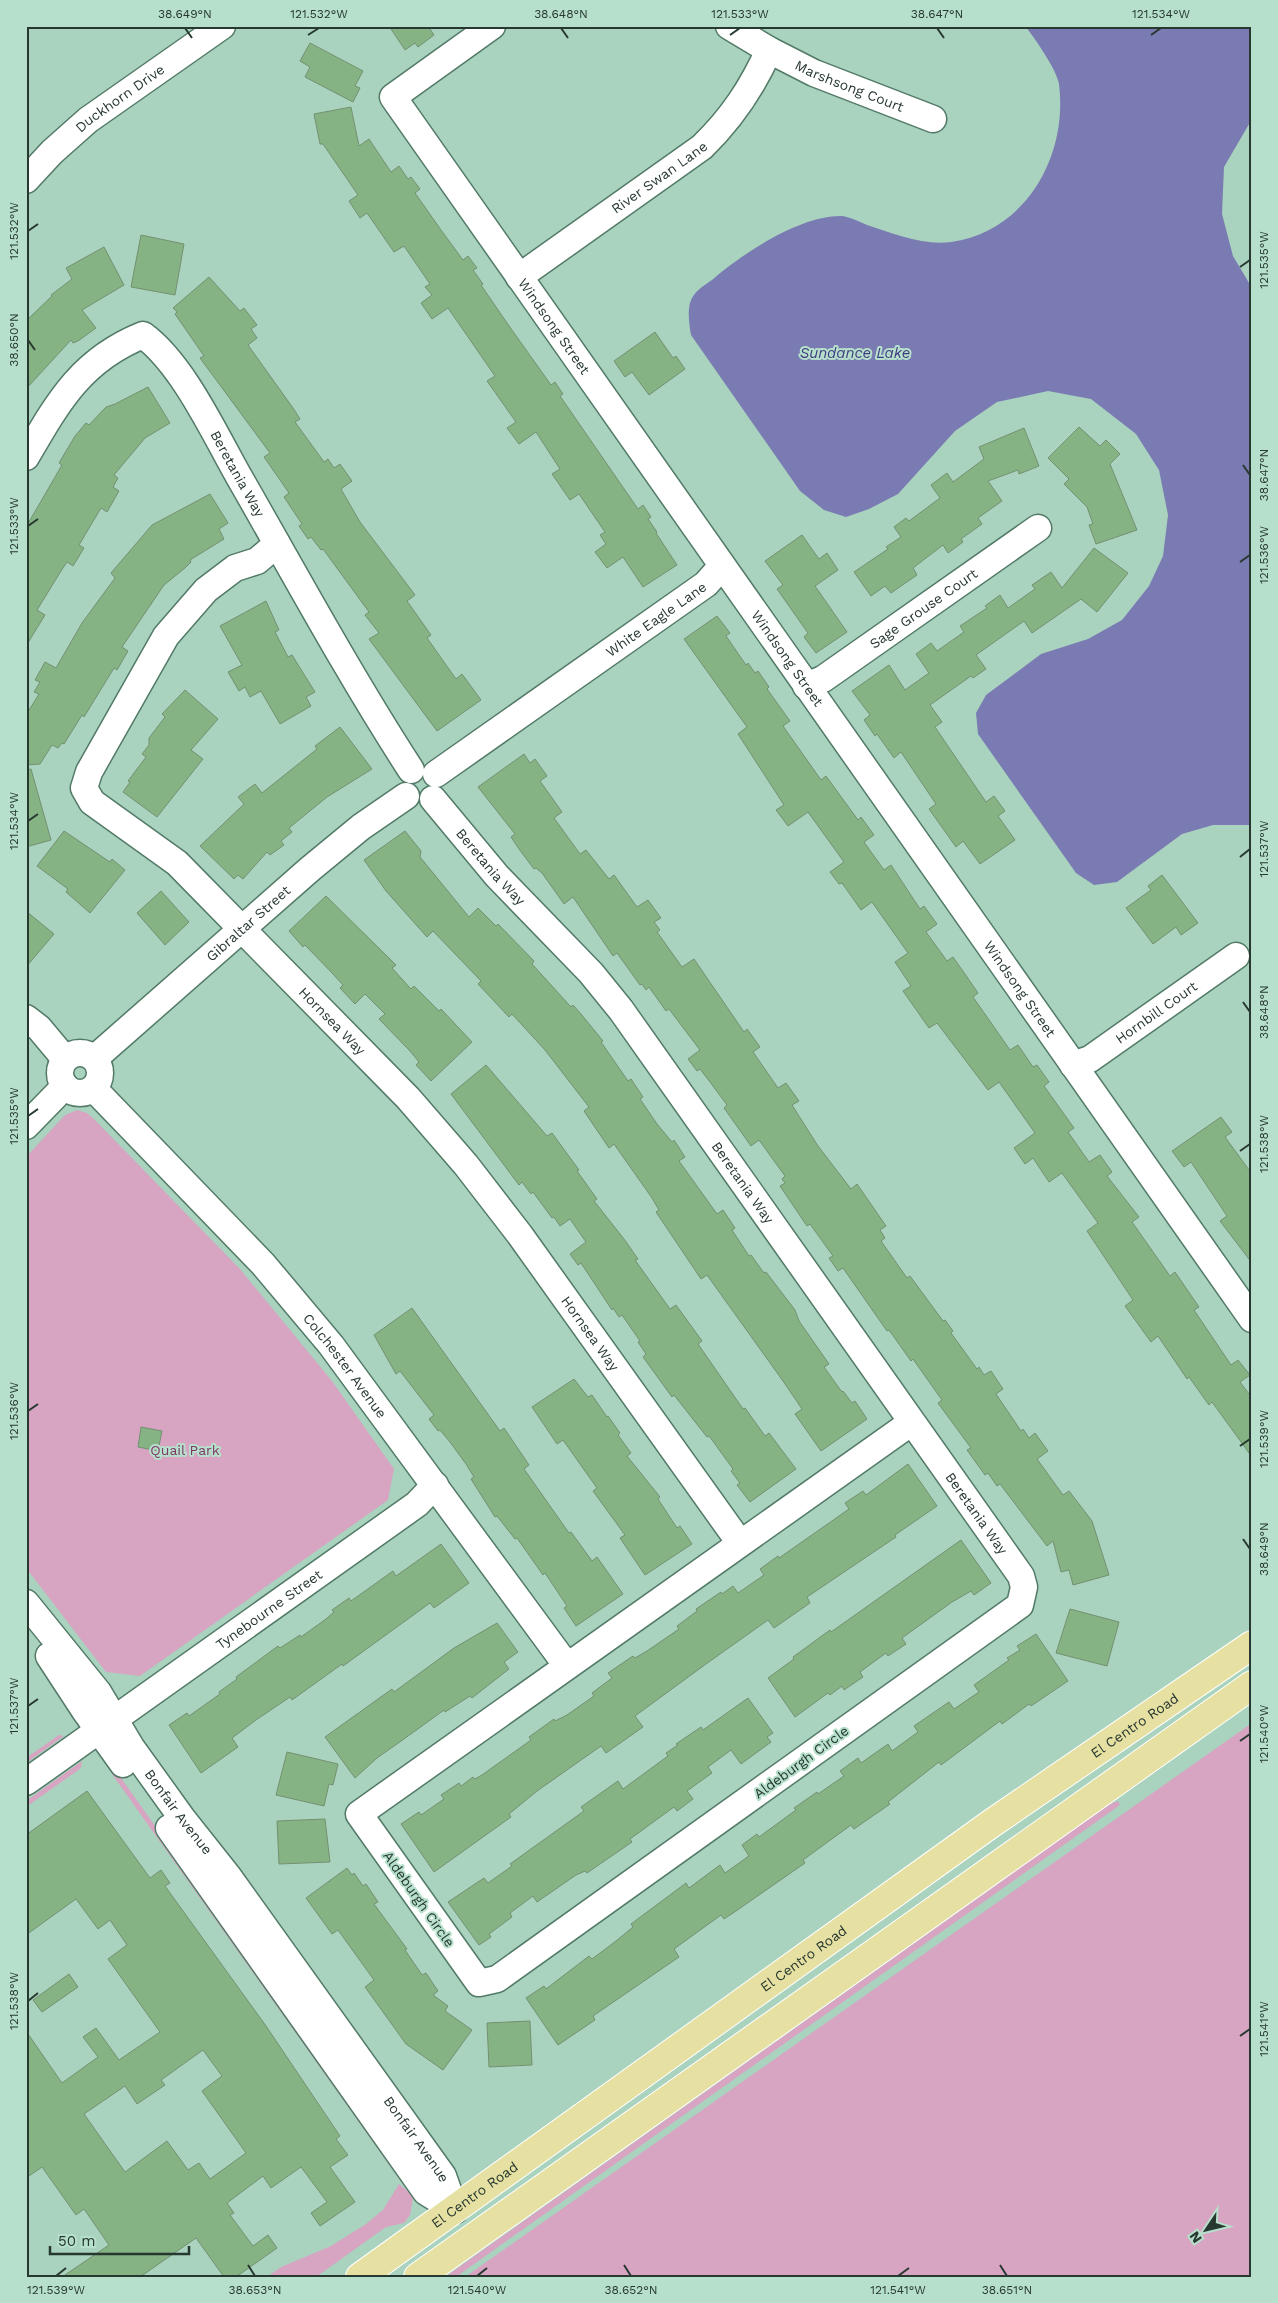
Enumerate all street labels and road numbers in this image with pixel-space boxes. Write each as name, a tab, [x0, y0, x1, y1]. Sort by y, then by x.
street label: Marshsong Court	[792, 57, 906, 115]
street label: Duckhorn Drive	[72, 61, 167, 135]
street label: River Swan Lane	[608, 138, 711, 217]
street label: Windsong Street	[515, 275, 593, 377]
street label: Beretania Way	[207, 428, 269, 520]
street label: Sage Grouse Court	[866, 565, 980, 652]
street label: White Eagle Lane	[603, 578, 709, 660]
street label: Windsong Street	[748, 607, 827, 710]
street label: Beretania Way	[453, 825, 529, 909]
street label: Gibraltar Street	[203, 882, 294, 964]
street label: Windsong Street	[981, 938, 1059, 1040]
street label: Hornbill Court	[1112, 978, 1200, 1047]
street label: Hornsea Way	[296, 984, 369, 1059]
street label: Beretania Way	[708, 1138, 778, 1227]
street label: Hornsea Way	[558, 1293, 623, 1375]
street label: Colchester Avenue	[300, 1310, 390, 1421]
street label: Beretania Way	[942, 1469, 1011, 1558]
street label: Tynebourne Street	[213, 1566, 325, 1653]
street label: El Centro Road	[1088, 1690, 1181, 1761]
street label: Aldeburgh Circle	[751, 1722, 851, 1802]
street label: Bonfair Avenue	[142, 1766, 216, 1857]
street label: Aldeburgh Circle	[380, 1848, 458, 1950]
street label: El Centro Road	[757, 1922, 850, 1995]
street label: Bonfair Avenue	[380, 2093, 452, 2184]
street label: El Centro Road	[428, 2158, 521, 2231]

